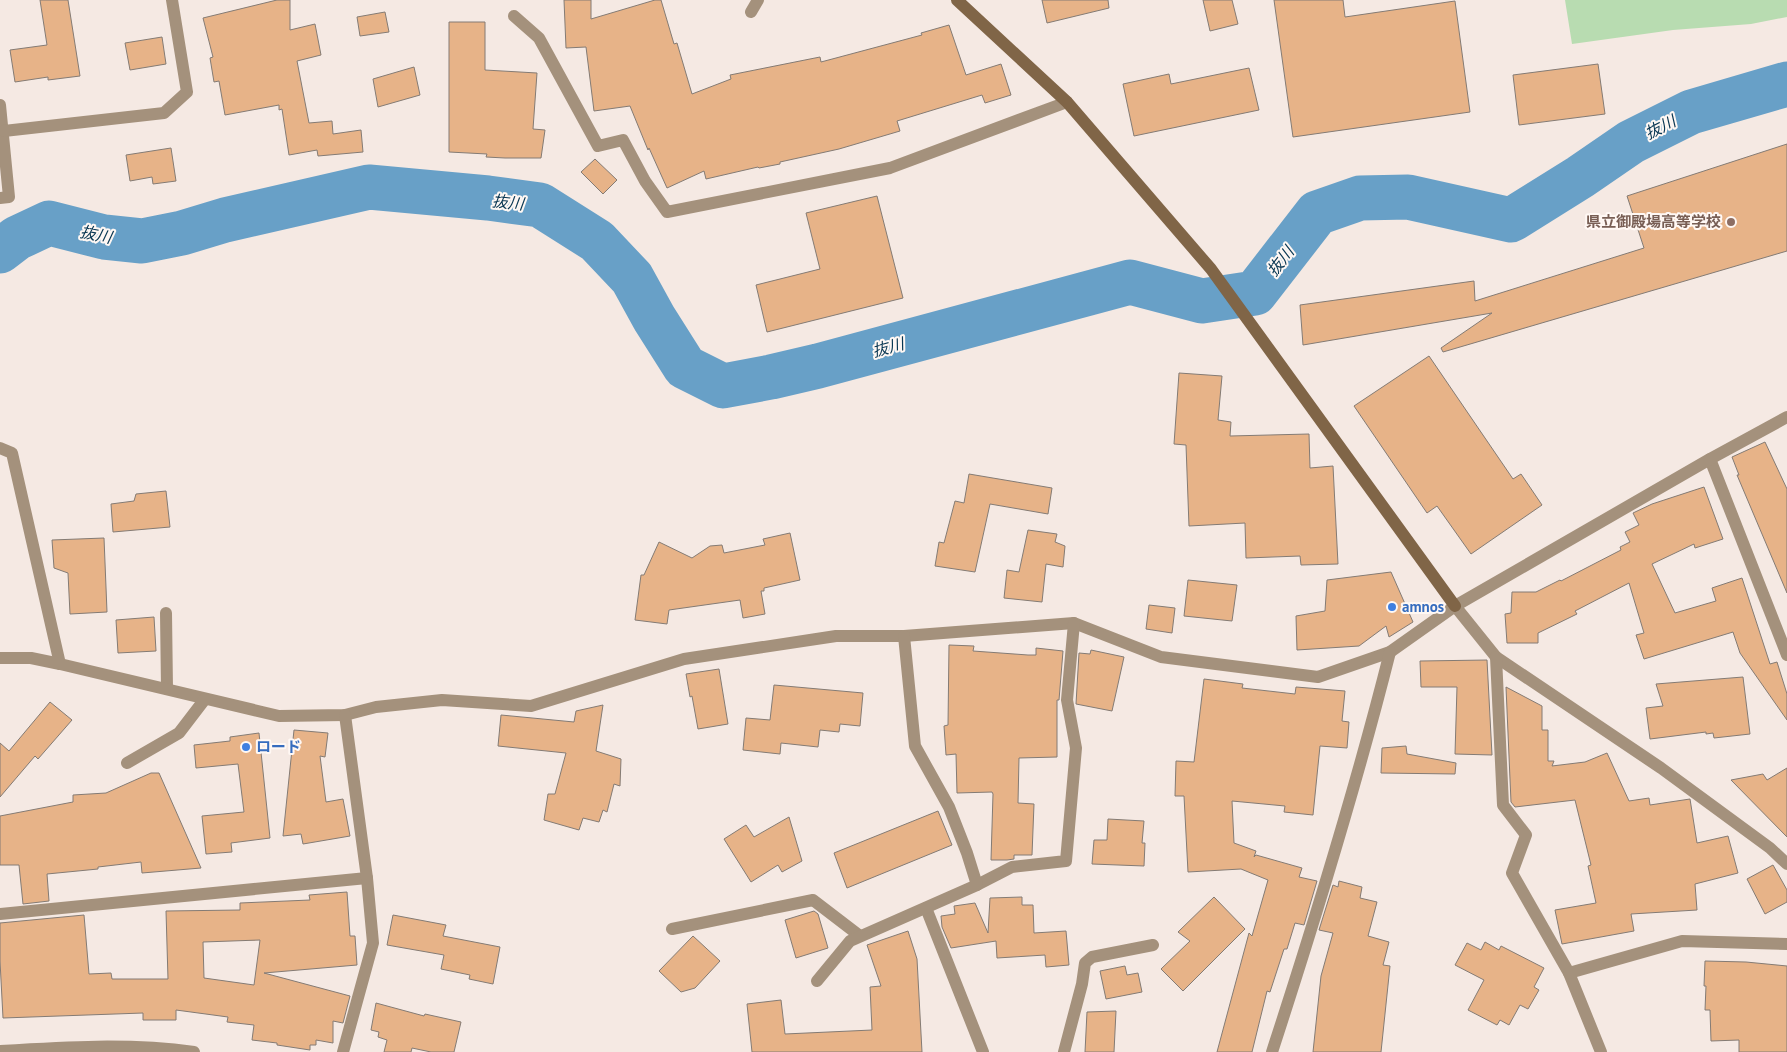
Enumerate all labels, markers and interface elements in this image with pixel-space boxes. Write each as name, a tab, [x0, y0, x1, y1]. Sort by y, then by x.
water label: 抜川	[1641, 110, 1681, 143]
water label: 抜川	[491, 190, 527, 214]
place label: 県立御殿場高等学校	[1586, 212, 1721, 231]
marker: 県立御殿場高等学校	[1725, 216, 1737, 228]
water label: 抜川	[78, 221, 116, 247]
water label: 抜川	[1262, 241, 1299, 280]
water label: 抜川	[870, 333, 908, 361]
place label: amnos	[1402, 597, 1444, 616]
marker: amnos	[1386, 601, 1398, 613]
place label: ロード	[256, 737, 301, 756]
marker: ロード	[240, 741, 252, 753]

